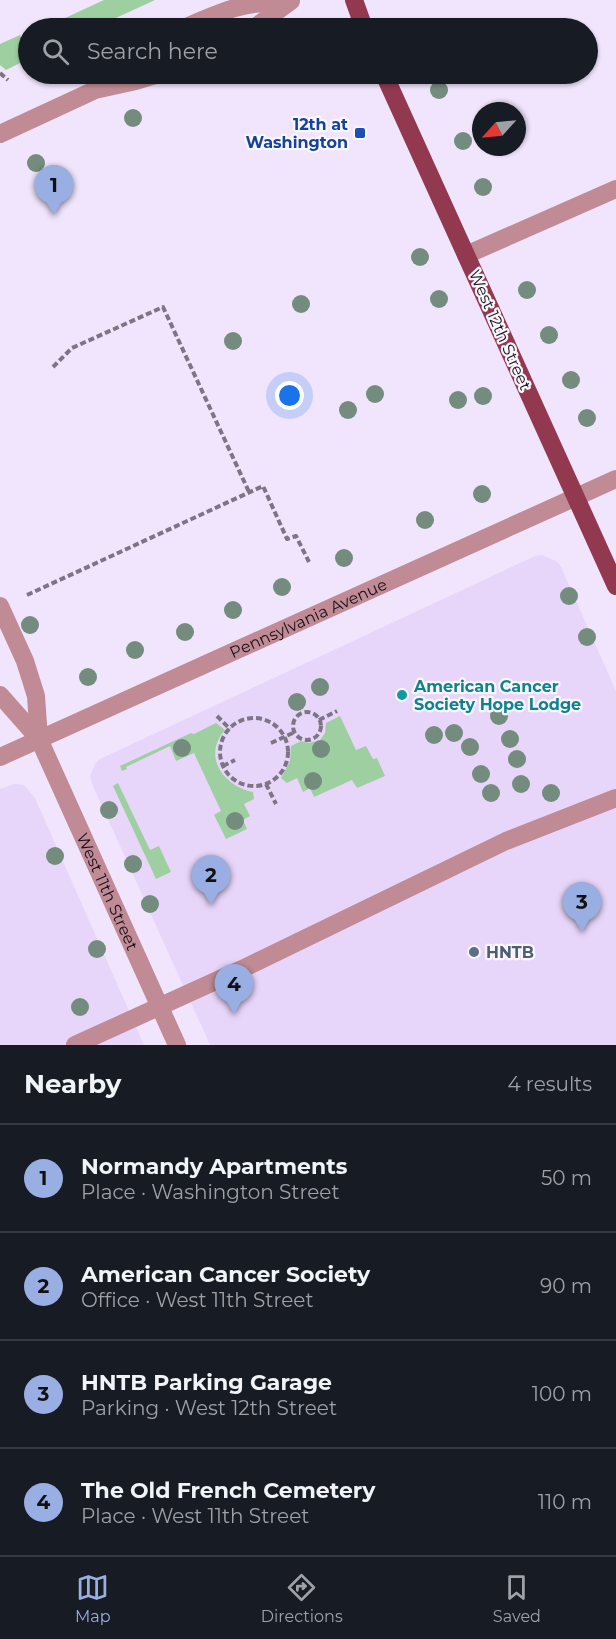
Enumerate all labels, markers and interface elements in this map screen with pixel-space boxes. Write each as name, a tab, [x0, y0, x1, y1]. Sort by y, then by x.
search box	[18, 18, 598, 84]
icon: search	[39, 35, 72, 68]
text: Search here	[87, 38, 218, 65]
north arrow	[472, 102, 526, 156]
place label: 12th at Washington	[245, 115, 348, 152]
marker: 12th at Washington	[353, 126, 367, 140]
pin: 1	[34, 166, 74, 215]
street label: West 12th Street	[465, 267, 535, 394]
your location	[275, 381, 304, 410]
street label: Pennsylvania Avenue	[226, 574, 390, 662]
place label: American Cancer Society Hope Lodge	[413, 677, 581, 714]
marker: American Cancer Society Hope Lodge	[395, 688, 409, 702]
street label: West 11th Street	[73, 830, 143, 953]
pin: 2	[192, 856, 230, 905]
pin: 3	[562, 882, 602, 932]
place label: HNTB	[486, 943, 534, 962]
marker: HNTB	[467, 945, 481, 959]
pin: 4	[214, 964, 254, 1014]
text: Nearby	[24, 1068, 121, 1100]
text: 4 results	[507, 1072, 592, 1096]
text: Normandy Apartments	[81, 1153, 347, 1180]
text: 1	[40, 1166, 47, 1190]
text: 50 m	[541, 1166, 592, 1190]
text: Place · Washington Street	[81, 1180, 340, 1204]
text: American Cancer Society	[81, 1261, 370, 1288]
text: 2	[38, 1274, 49, 1298]
text: 90 m	[540, 1274, 592, 1298]
text: Office · West 11th Street	[81, 1288, 314, 1312]
text: HNTB Parking Garage	[81, 1369, 332, 1396]
text: 3	[38, 1382, 49, 1406]
text: 100 m	[532, 1382, 592, 1406]
text: Parking · West 12th Street	[81, 1396, 337, 1420]
text: The Old French Cemetery	[81, 1477, 375, 1504]
text: 4	[37, 1490, 50, 1514]
text: 110 m	[538, 1490, 592, 1514]
text: Place · West 11th Street	[81, 1504, 309, 1528]
tab: Map	[75, 1571, 111, 1626]
tab: Directions	[261, 1571, 343, 1626]
tab: Saved	[493, 1571, 541, 1626]

